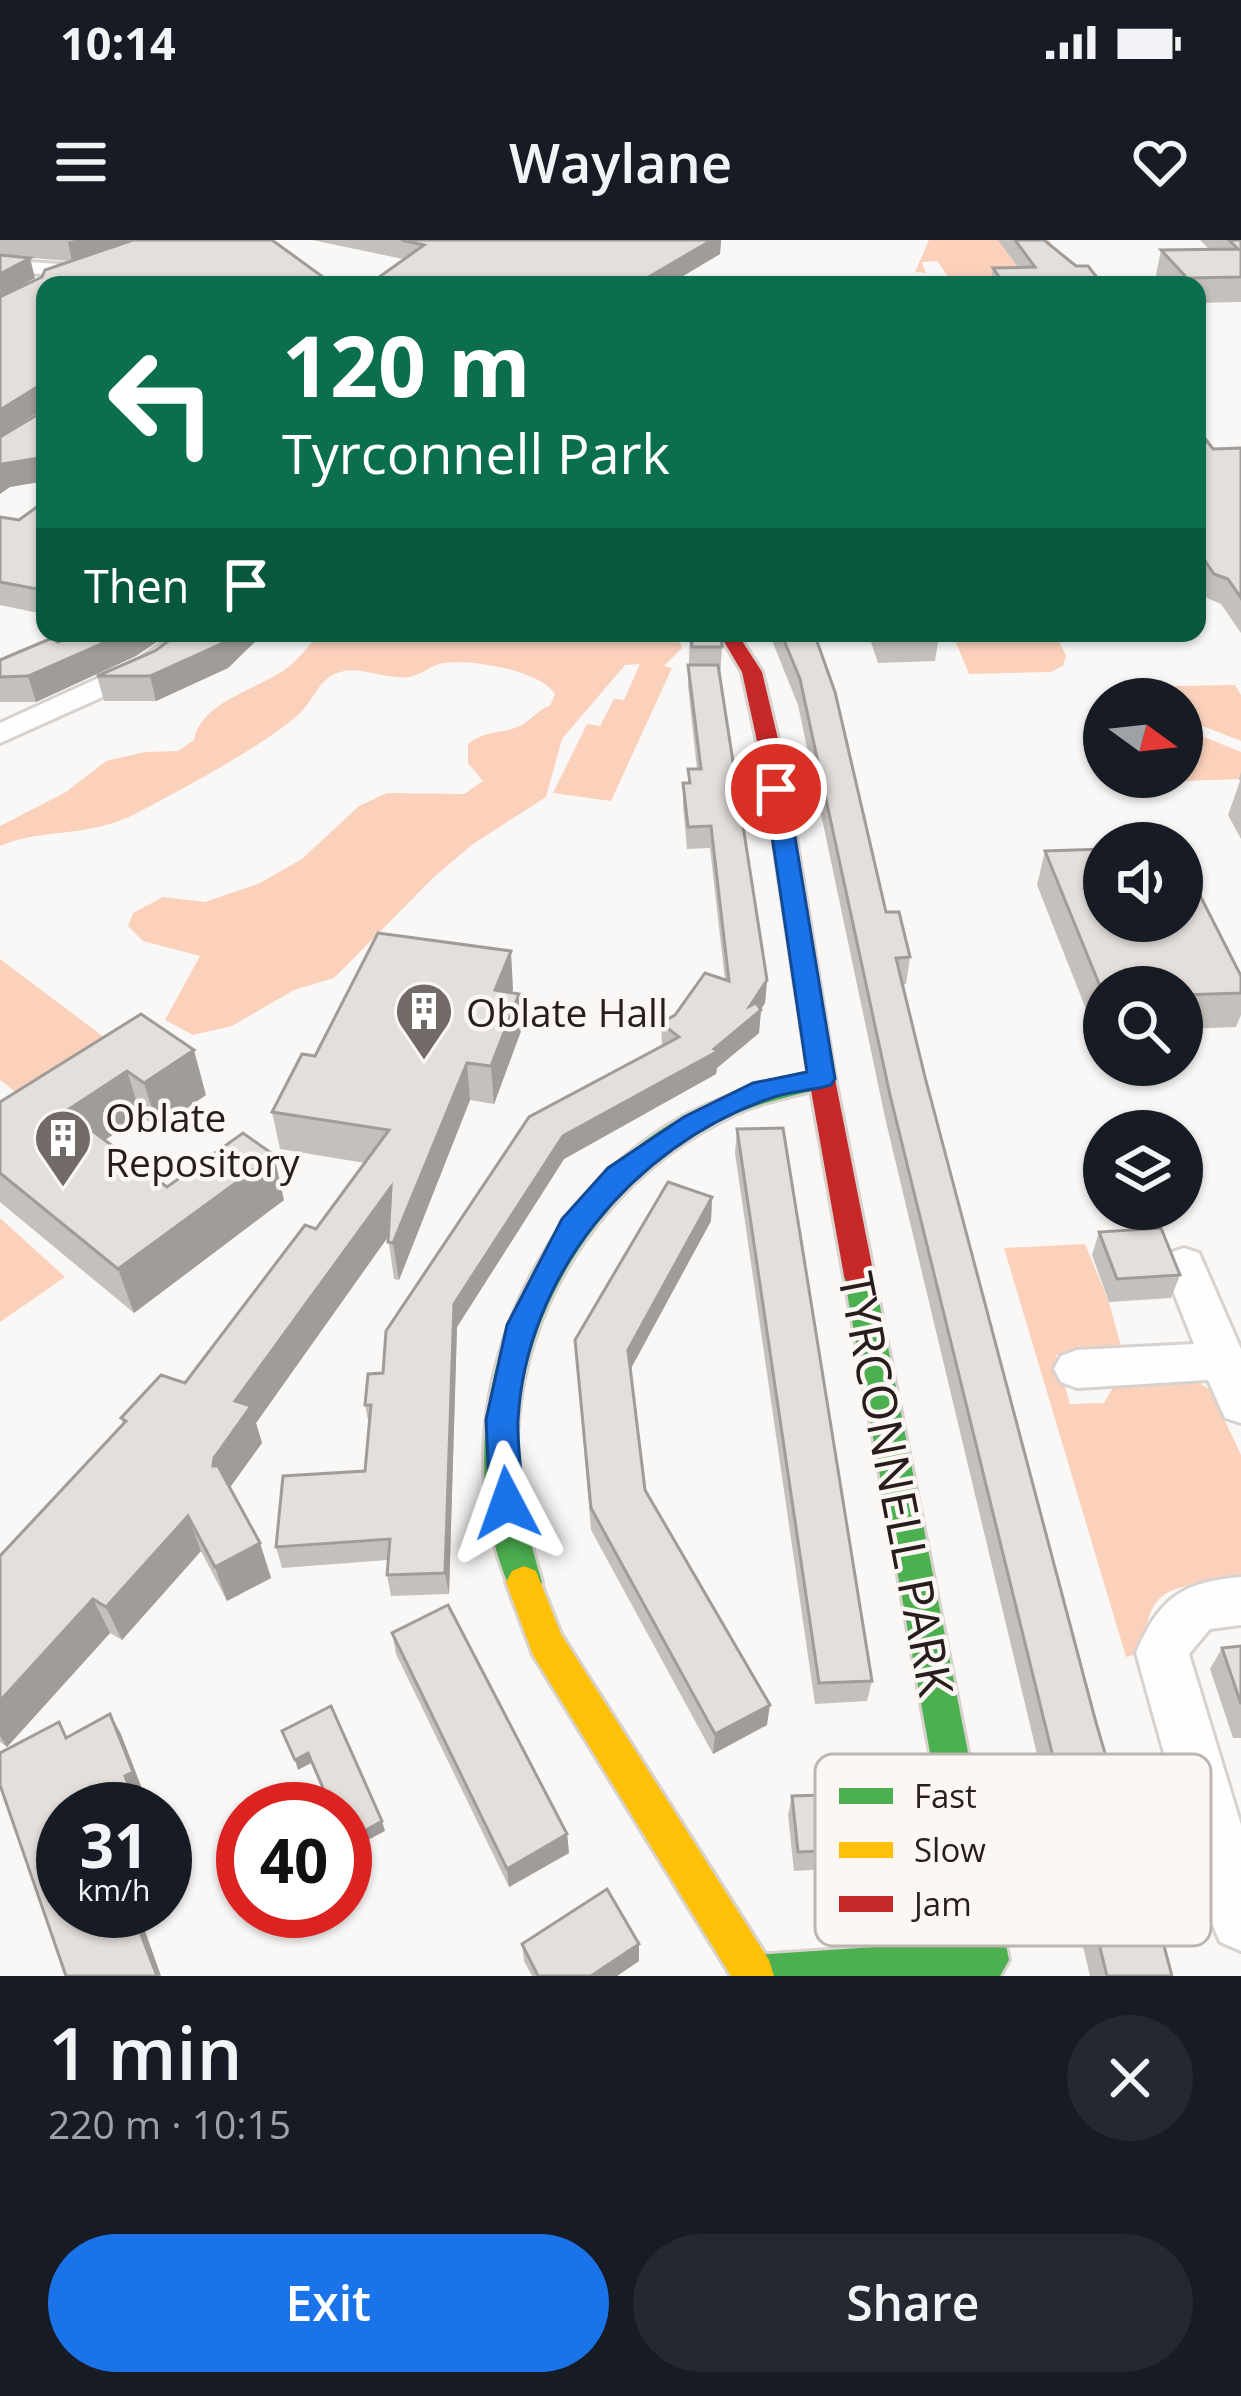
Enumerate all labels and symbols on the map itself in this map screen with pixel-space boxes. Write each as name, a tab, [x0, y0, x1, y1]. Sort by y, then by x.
north arrow	[1083, 678, 1203, 798]
pin	[725, 738, 827, 840]
building icon: Oblate Hall	[393, 980, 455, 1062]
place label: Oblate Hall	[466, 985, 668, 1038]
place label: Oblate Repository	[105, 1090, 300, 1188]
building icon: Oblate Repository	[32, 1107, 94, 1189]
street label: TYRCONNELL PARK	[824, 1267, 970, 1702]
position arrow	[444, 1440, 570, 1566]
legend	[815, 1754, 1211, 1946]
text: Fast	[914, 1773, 977, 1818]
speed limit sign: 40	[216, 1782, 372, 1938]
text: Slow	[914, 1827, 986, 1872]
text: Jam	[911, 1881, 972, 1926]

